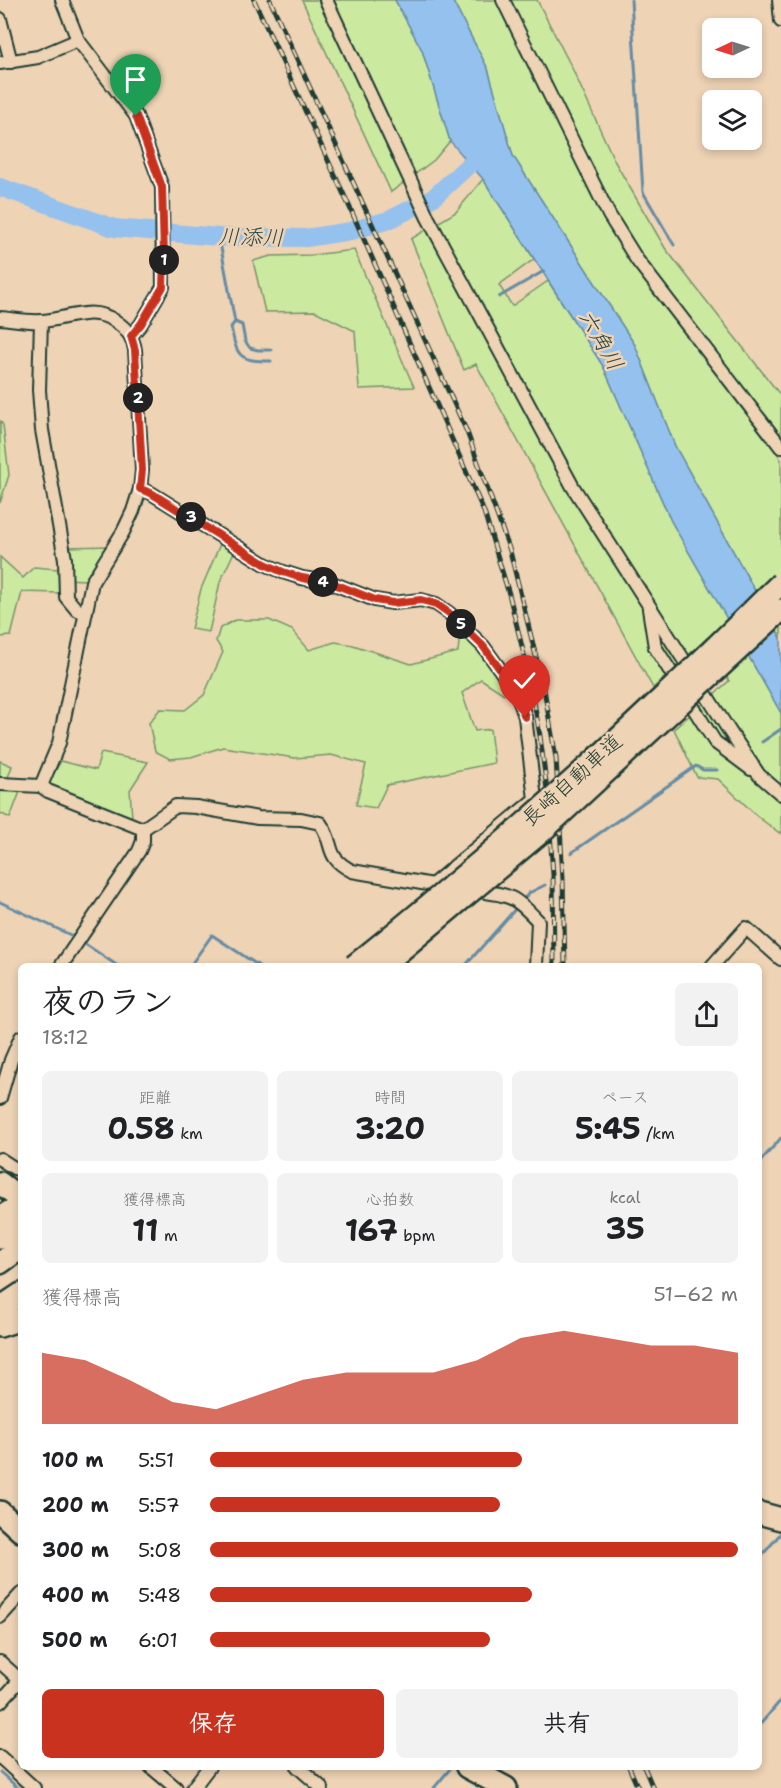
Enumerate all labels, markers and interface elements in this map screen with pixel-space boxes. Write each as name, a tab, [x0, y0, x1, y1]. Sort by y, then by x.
north arrow	[702, 18, 762, 78]
map controls	[702, 18, 762, 150]
pin	[110, 54, 161, 116]
icon: arrive	[119, 63, 152, 96]
button: layers	[702, 90, 762, 150]
water label: 川添川	[218, 222, 284, 252]
pin: 1	[149, 245, 179, 275]
text: 1	[160, 249, 168, 270]
water label: 六角川	[572, 304, 630, 376]
pin: 2	[123, 383, 153, 413]
text: 2	[132, 387, 144, 408]
pin: 3	[176, 502, 206, 532]
text: 3	[185, 506, 197, 527]
pin: 4	[308, 567, 338, 597]
text: 4	[317, 571, 329, 592]
pin: 5	[446, 609, 476, 639]
text: 5	[456, 613, 466, 634]
pin	[499, 655, 550, 717]
icon: check	[508, 664, 541, 697]
street label: 長崎自動車道	[516, 727, 628, 833]
text: 夜のラン	[42, 979, 174, 1024]
button: share	[675, 983, 738, 1046]
text: 18:12	[42, 1024, 89, 1050]
text: 距離	[139, 1087, 171, 1108]
text: 時間	[374, 1087, 406, 1108]
text: ペース	[601, 1087, 649, 1108]
text: 0.58	[107, 1108, 175, 1149]
text: 3:20	[355, 1108, 425, 1149]
text: 5:45	[575, 1108, 641, 1149]
text: km	[175, 1123, 203, 1144]
text: /km	[641, 1123, 675, 1144]
text: kcal	[609, 1187, 641, 1208]
text: 獲得標高	[123, 1189, 187, 1210]
text: 心拍数	[366, 1189, 414, 1210]
text: 35	[605, 1208, 645, 1249]
text: 11	[132, 1210, 159, 1251]
text: 167	[345, 1210, 398, 1251]
text: m	[159, 1225, 178, 1246]
text: bpm	[398, 1225, 435, 1246]
text: 51–62 m	[653, 1281, 738, 1307]
text: 獲得標高	[42, 1284, 122, 1310]
text: 100 m	[42, 1447, 104, 1473]
text: 5:51	[138, 1447, 174, 1473]
text: 200 m	[42, 1492, 109, 1518]
text: 5:57	[138, 1492, 180, 1518]
text: 300 m	[42, 1537, 109, 1563]
text: 5:08	[138, 1537, 182, 1563]
text: 400 m	[42, 1582, 109, 1608]
text: 5:48	[138, 1582, 181, 1608]
text: 500 m	[42, 1627, 108, 1653]
text: 6:01	[138, 1627, 178, 1653]
button: 保存	[42, 1689, 384, 1758]
button: 共有	[396, 1689, 738, 1758]

